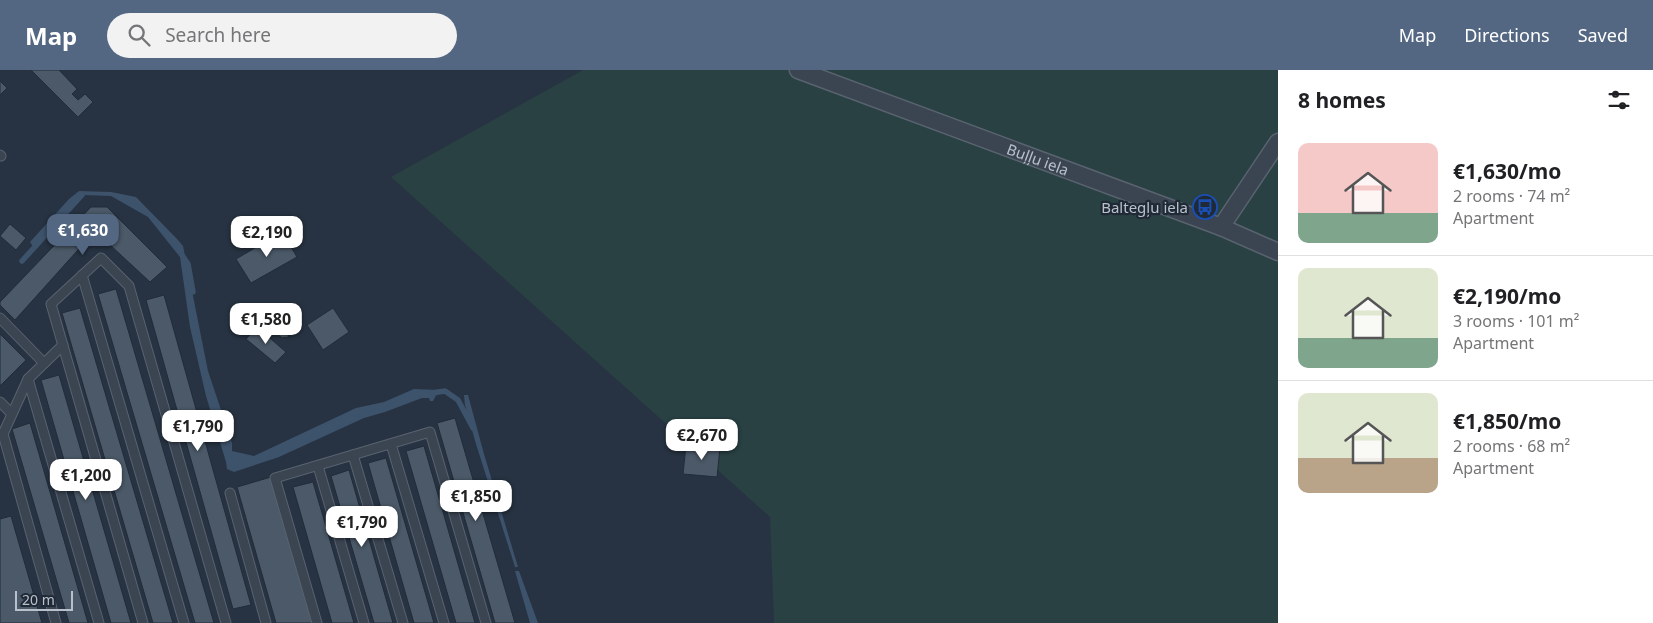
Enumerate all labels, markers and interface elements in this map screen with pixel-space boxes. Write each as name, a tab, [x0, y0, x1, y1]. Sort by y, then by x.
search box	[107, 13, 457, 58]
text: Map	[25, 19, 77, 52]
icon: search	[125, 21, 153, 49]
text: Search here	[165, 22, 271, 48]
text: Map	[1399, 23, 1436, 47]
text: Directions	[1464, 23, 1550, 47]
text: Saved	[1578, 23, 1628, 47]
text: 8 homes	[1298, 86, 1386, 114]
icon: filters	[1605, 86, 1633, 114]
street label: Buļļu iela	[1004, 138, 1072, 180]
text: €1,630/mo	[1453, 157, 1561, 185]
icon: home	[1338, 163, 1398, 223]
text: 2 rooms · 74 m²	[1453, 185, 1570, 207]
bus stop icon: Baltegļu iela	[1192, 194, 1218, 220]
place label: Baltegļu iela	[1101, 197, 1188, 217]
text: Apartment	[1453, 207, 1534, 229]
pin: €1,630	[42, 214, 124, 256]
pin: €2,190	[226, 216, 308, 258]
text: €1,630	[58, 219, 108, 241]
text: €2,190	[242, 221, 292, 243]
text: €2,190/mo	[1453, 282, 1561, 310]
icon: home	[1338, 288, 1398, 348]
pin: €1,580	[225, 302, 307, 345]
text: €1,580	[241, 308, 291, 330]
text: 3 rooms · 101 m²	[1453, 310, 1579, 332]
text: Apartment	[1453, 332, 1534, 354]
text: €1,850/mo	[1453, 407, 1561, 435]
pin: €1,790	[157, 410, 239, 452]
icon: home	[1338, 413, 1398, 473]
text: €1,790	[173, 415, 223, 437]
pin: €2,670	[661, 418, 743, 461]
text: €2,670	[677, 424, 727, 446]
text: 2 rooms · 68 m²	[1453, 435, 1570, 457]
text: Apartment	[1453, 457, 1534, 479]
pin: €1,200	[45, 458, 127, 501]
text: €1,200	[61, 464, 111, 486]
pin: €1,850	[435, 480, 517, 522]
text: €1,850	[451, 485, 501, 507]
pin: €1,790	[321, 506, 403, 548]
text: €1,790	[337, 511, 387, 533]
scale bar	[15, 588, 72, 611]
text: 20 m	[22, 590, 55, 609]

